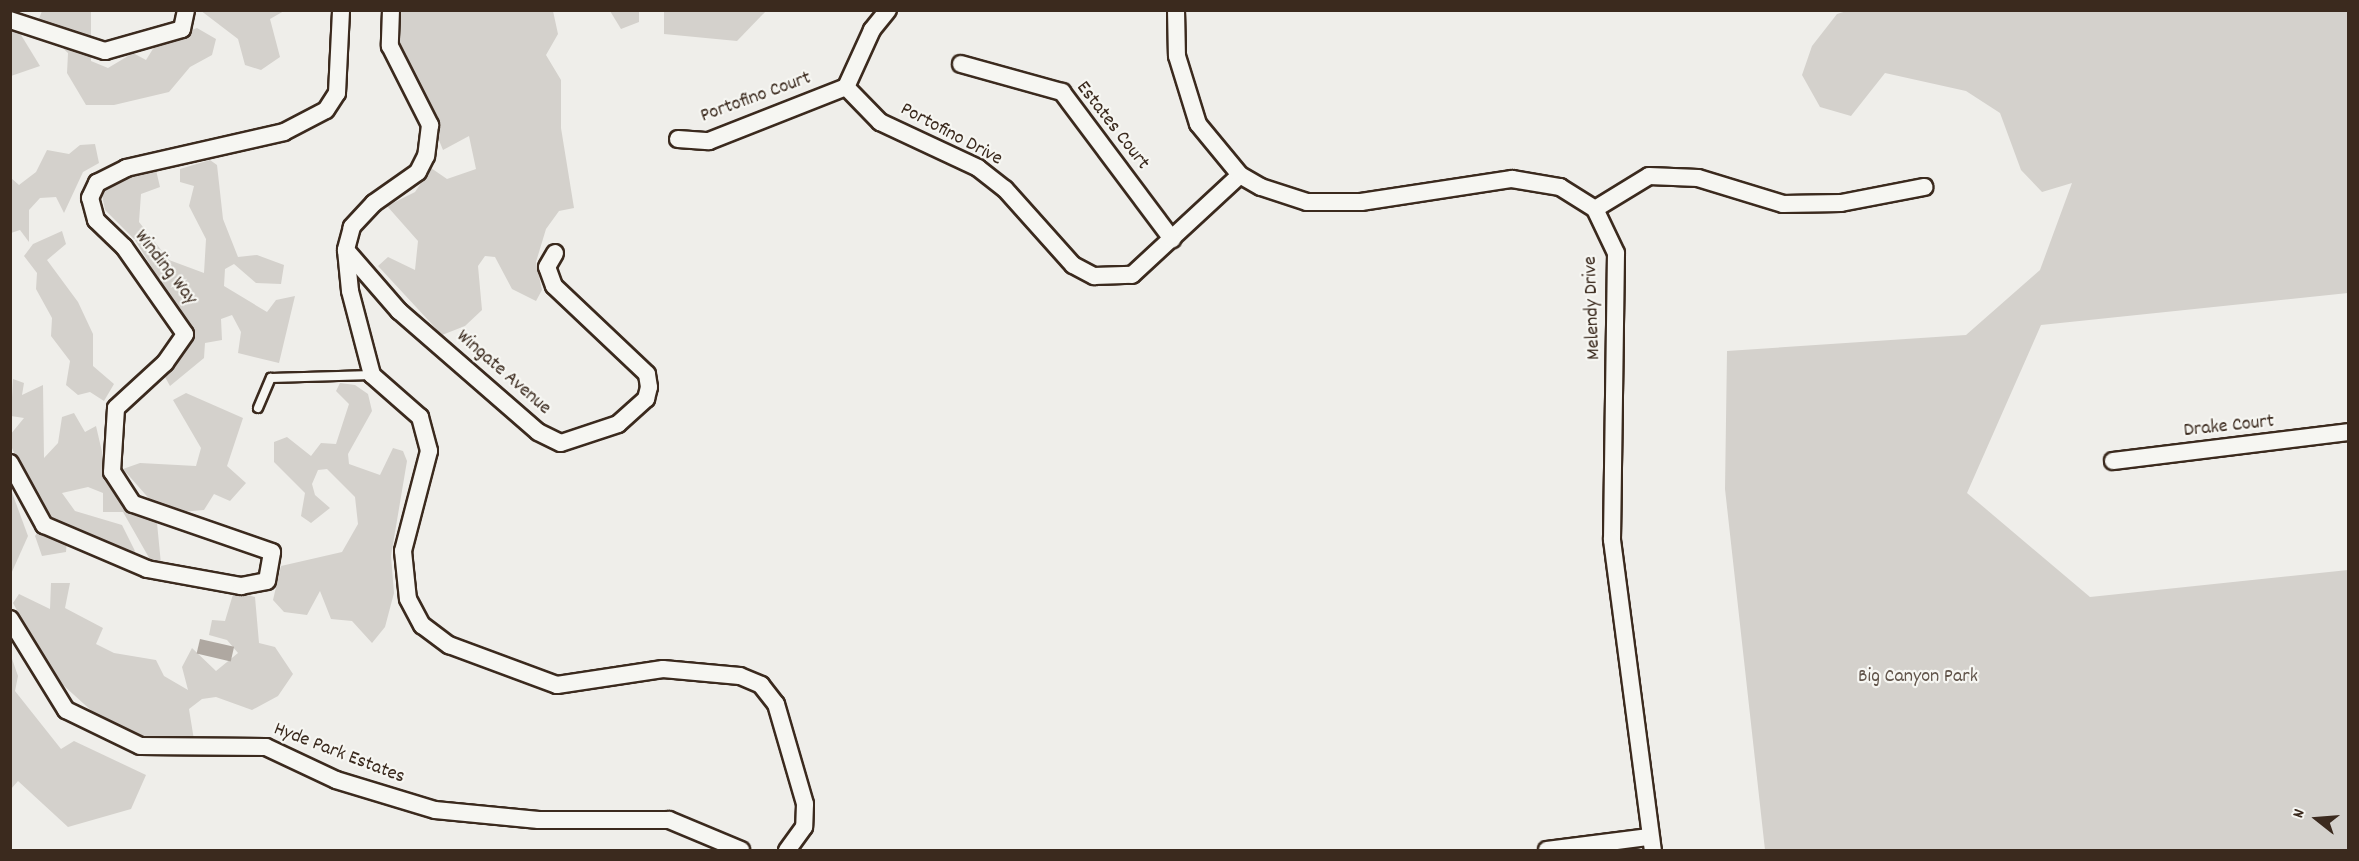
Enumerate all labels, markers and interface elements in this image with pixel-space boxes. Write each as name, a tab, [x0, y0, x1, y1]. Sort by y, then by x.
street label: Portofino Court	[697, 67, 815, 129]
street label: Estates Court	[1070, 77, 1154, 175]
street label: Portofino Drive	[896, 98, 1006, 172]
street label: Winding Way	[128, 226, 202, 310]
street label: Melendy Drive	[1579, 256, 1607, 360]
street label: Wingate Avenue	[451, 325, 555, 421]
street label: Drake Court	[2183, 410, 2275, 444]
park label: Big Canyon Park	[1858, 665, 1978, 689]
street label: Hyde Park Estates	[270, 718, 408, 790]
north arrow	[2287, 789, 2347, 849]
text: N	[2287, 806, 2311, 821]

